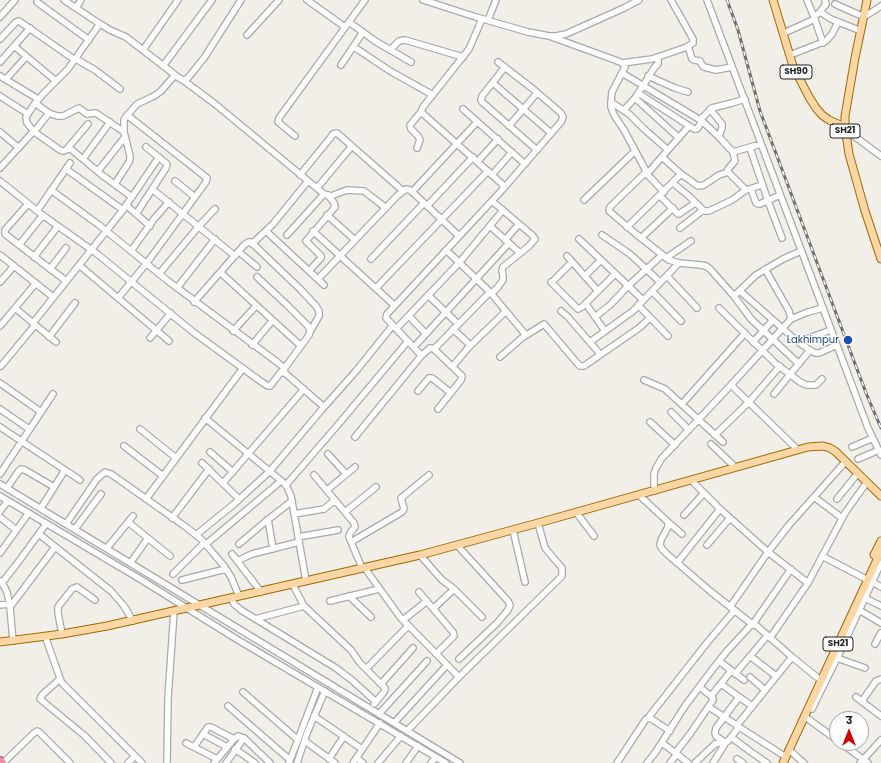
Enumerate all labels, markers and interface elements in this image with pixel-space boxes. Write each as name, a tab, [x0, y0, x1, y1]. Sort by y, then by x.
road number: SH90	[780, 65, 812, 79]
road number: SH21	[830, 124, 860, 138]
place label: Lakhimpur	[787, 334, 839, 346]
marker: Lakhimpur	[842, 334, 854, 346]
road number: SH21	[823, 637, 853, 651]
north arrow	[829, 711, 869, 751]
text: उ	[846, 712, 852, 728]

